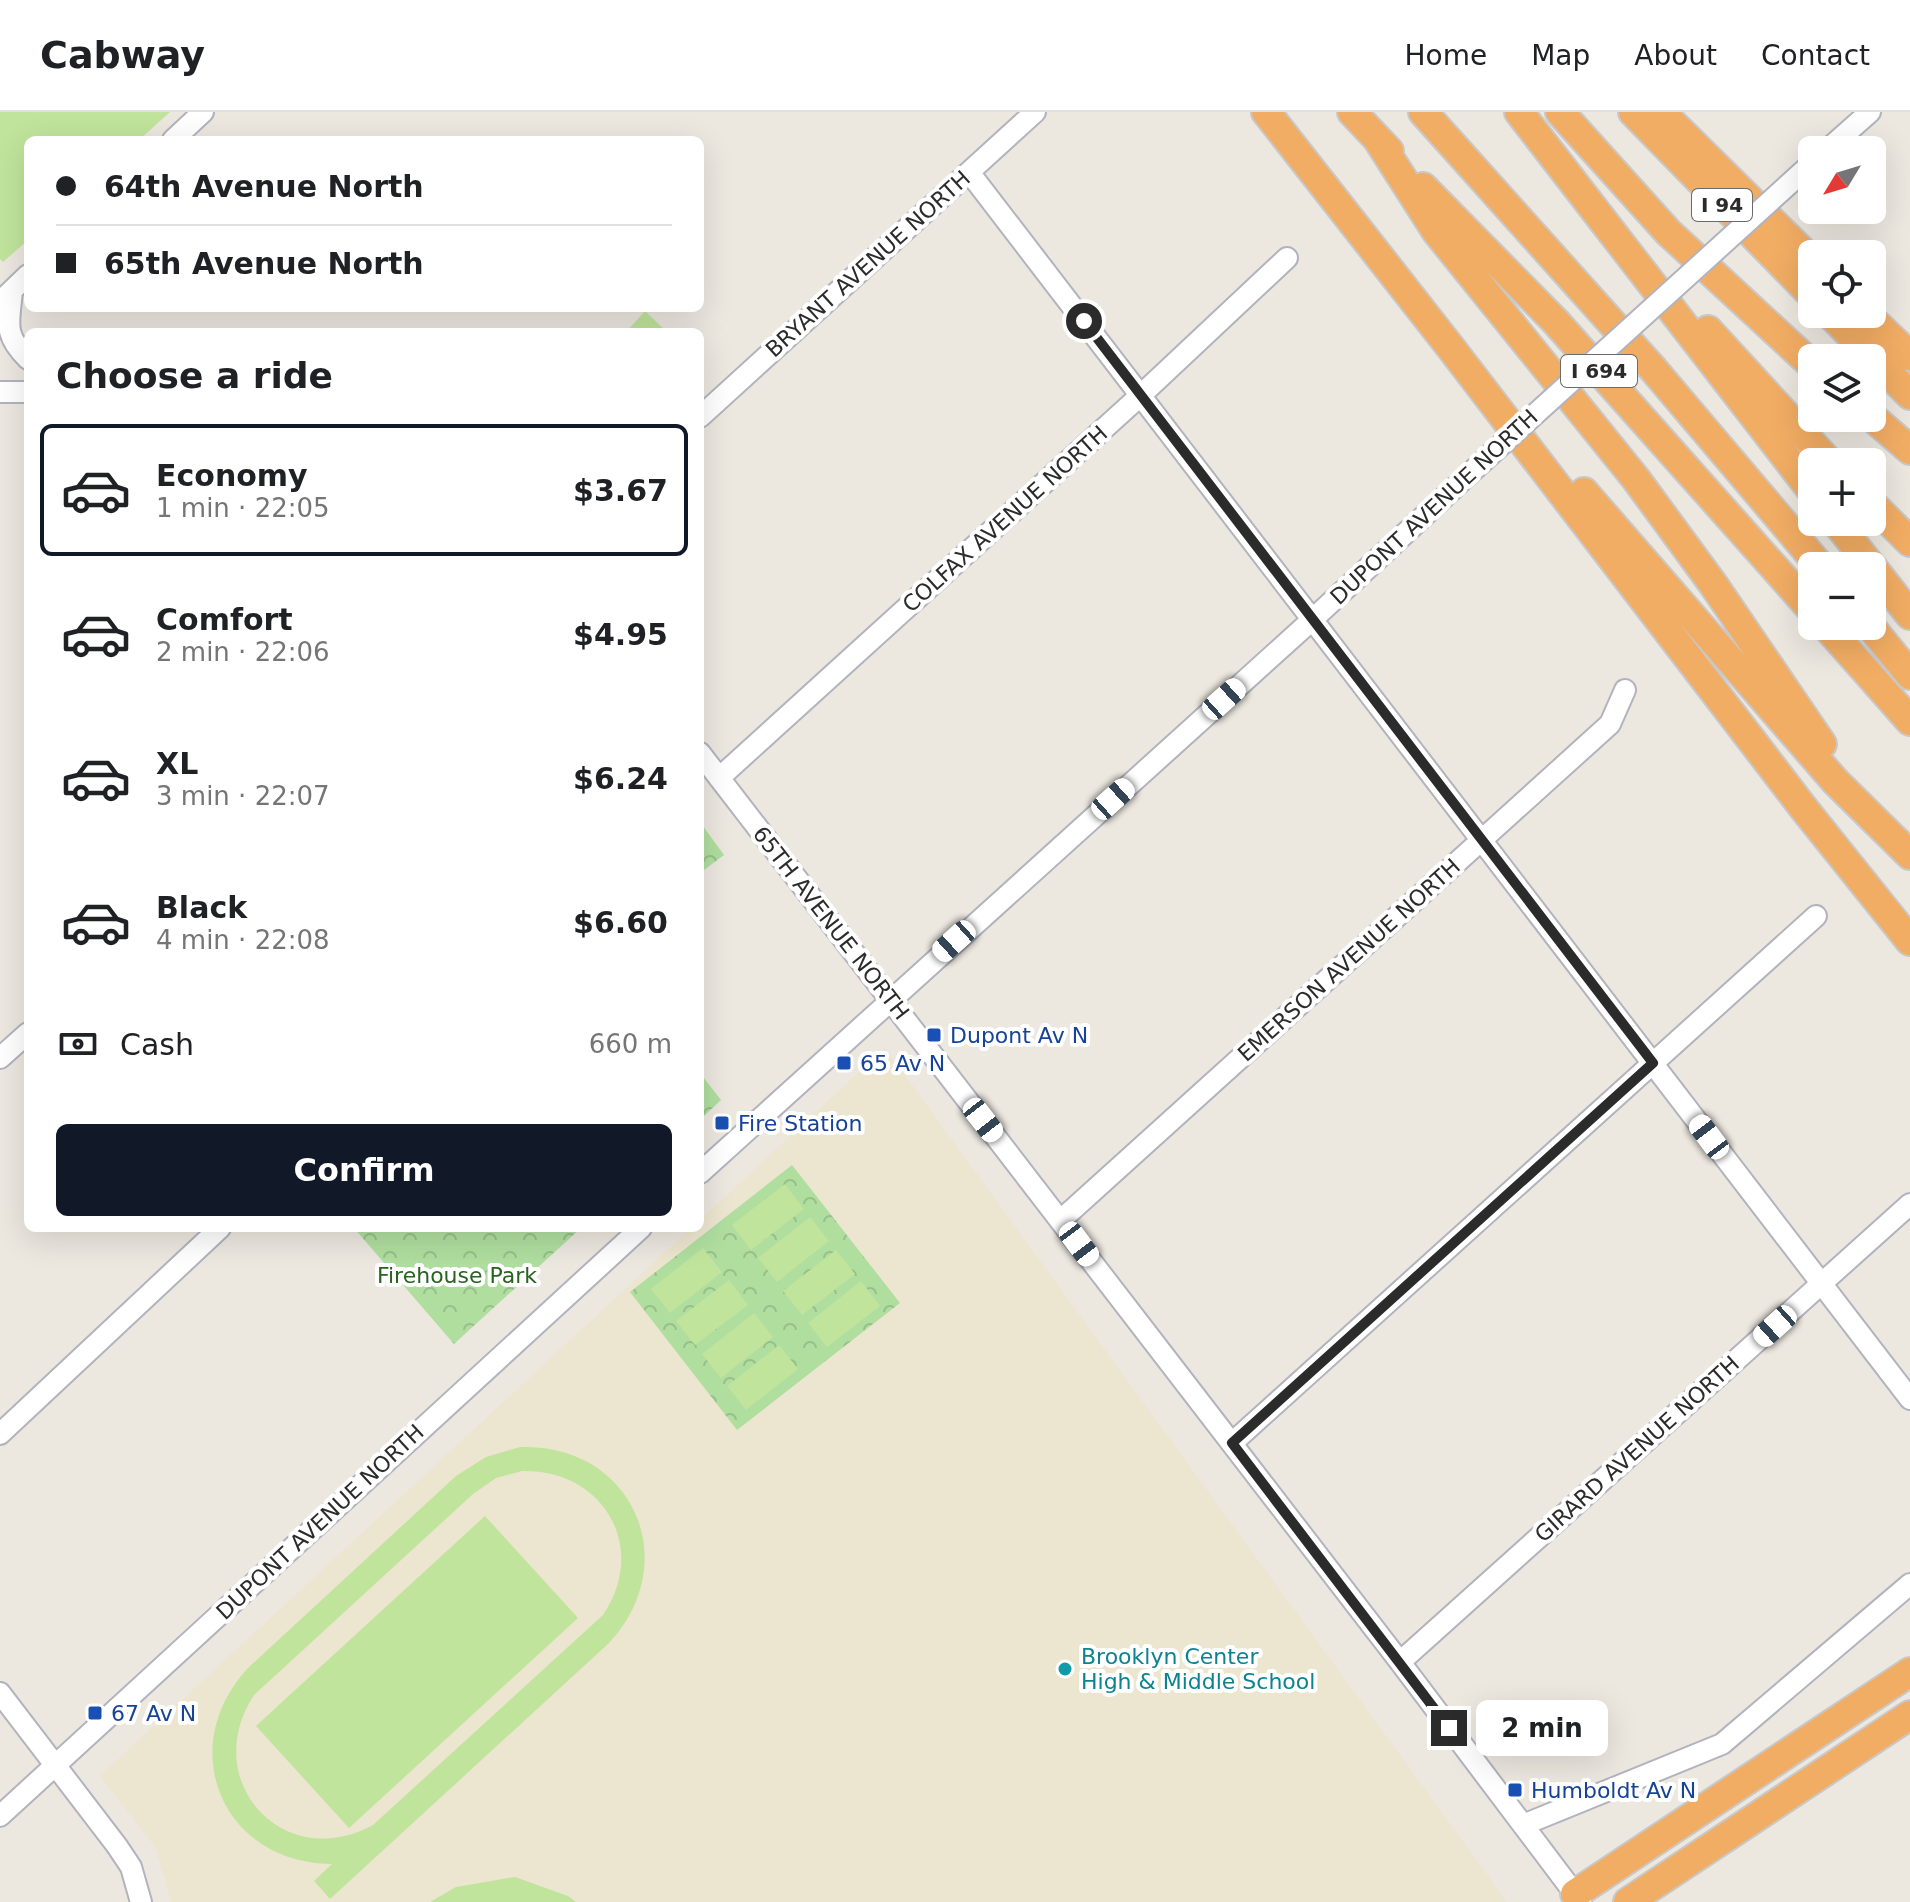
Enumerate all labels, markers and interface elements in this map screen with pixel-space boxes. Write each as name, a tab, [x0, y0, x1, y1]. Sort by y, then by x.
text: Cabway	[40, 33, 205, 77]
text: Home	[1404, 39, 1487, 72]
text: Map	[1531, 39, 1590, 72]
text: About	[1634, 39, 1717, 72]
text: Contact	[1761, 39, 1870, 72]
north arrow	[1798, 136, 1886, 224]
map controls	[1798, 136, 1886, 640]
street label: BRYANT AVENUE NORTH	[761, 166, 975, 362]
text: 64th Avenue North	[104, 169, 424, 204]
road number: I 94	[1692, 189, 1752, 221]
button: locate	[1798, 240, 1886, 328]
text: 65th Avenue North	[104, 246, 424, 281]
route start	[1066, 303, 1102, 339]
button: layers	[1798, 344, 1886, 432]
text: Choose a ride	[56, 355, 333, 396]
road number: I 694	[1561, 355, 1637, 387]
street label: DUPONT AVENUE NORTH	[1325, 404, 1543, 610]
street label: COLFAX AVENUE NORTH	[898, 421, 1112, 617]
button: +	[1798, 448, 1886, 536]
icon: car	[60, 454, 132, 526]
text: Economy	[156, 458, 308, 493]
text: $3.67	[573, 473, 668, 508]
text: 1 min · 22:05	[156, 493, 330, 523]
button: −	[1798, 552, 1886, 640]
icon: car	[60, 598, 132, 670]
text: Comfort	[156, 602, 293, 637]
text: $4.95	[573, 617, 668, 652]
text: 2 min · 22:06	[156, 637, 330, 667]
car	[1198, 674, 1250, 724]
icon: car	[60, 742, 132, 814]
text: XL	[156, 746, 198, 781]
text: $6.24	[573, 761, 668, 796]
car	[1087, 774, 1139, 824]
text: 3 min · 22:07	[156, 781, 330, 811]
street label: 65TH AVENUE NORTH	[748, 821, 914, 1025]
street label: EMERSON AVENUE NORTH	[1233, 854, 1465, 1066]
icon: car	[60, 886, 132, 958]
text: Black	[156, 890, 247, 925]
text: $6.60	[573, 905, 668, 940]
car	[928, 916, 980, 966]
text: 4 min · 22:08	[156, 925, 330, 955]
icon: cash	[56, 1022, 100, 1066]
place label: Dupont Av N	[950, 1023, 1088, 1048]
marker: Dupont Av N	[925, 1026, 943, 1044]
text: Cash	[120, 1027, 194, 1062]
text: 660 m	[589, 1029, 672, 1059]
place label: 65 Av N	[860, 1051, 945, 1076]
marker: 65 Av N	[835, 1054, 853, 1072]
car	[959, 1094, 1007, 1146]
place label: Fire Station	[738, 1111, 862, 1136]
car	[1685, 1111, 1733, 1163]
marker: Fire Station	[713, 1114, 731, 1132]
button: Confirm	[56, 1124, 672, 1216]
car	[1055, 1218, 1103, 1270]
park label: Firehouse Park	[377, 1263, 537, 1288]
car	[1749, 1301, 1801, 1351]
street label: GIRARD AVENUE NORTH	[1530, 1351, 1744, 1547]
street label: DUPONT AVENUE NORTH	[211, 1419, 429, 1625]
place label: Brooklyn Center High & Middle School	[1081, 1644, 1315, 1694]
marker: Brooklyn Center High & Middle School	[1056, 1660, 1074, 1678]
callout: 2 min	[1477, 1700, 1609, 1756]
place label: 67 Av N	[111, 1701, 196, 1726]
marker: 67 Av N	[86, 1704, 104, 1722]
route end	[1431, 1710, 1467, 1746]
text: 2 min	[1501, 1713, 1583, 1743]
place label: Humboldt Av N	[1531, 1778, 1696, 1803]
marker: Humboldt Av N	[1506, 1781, 1524, 1799]

